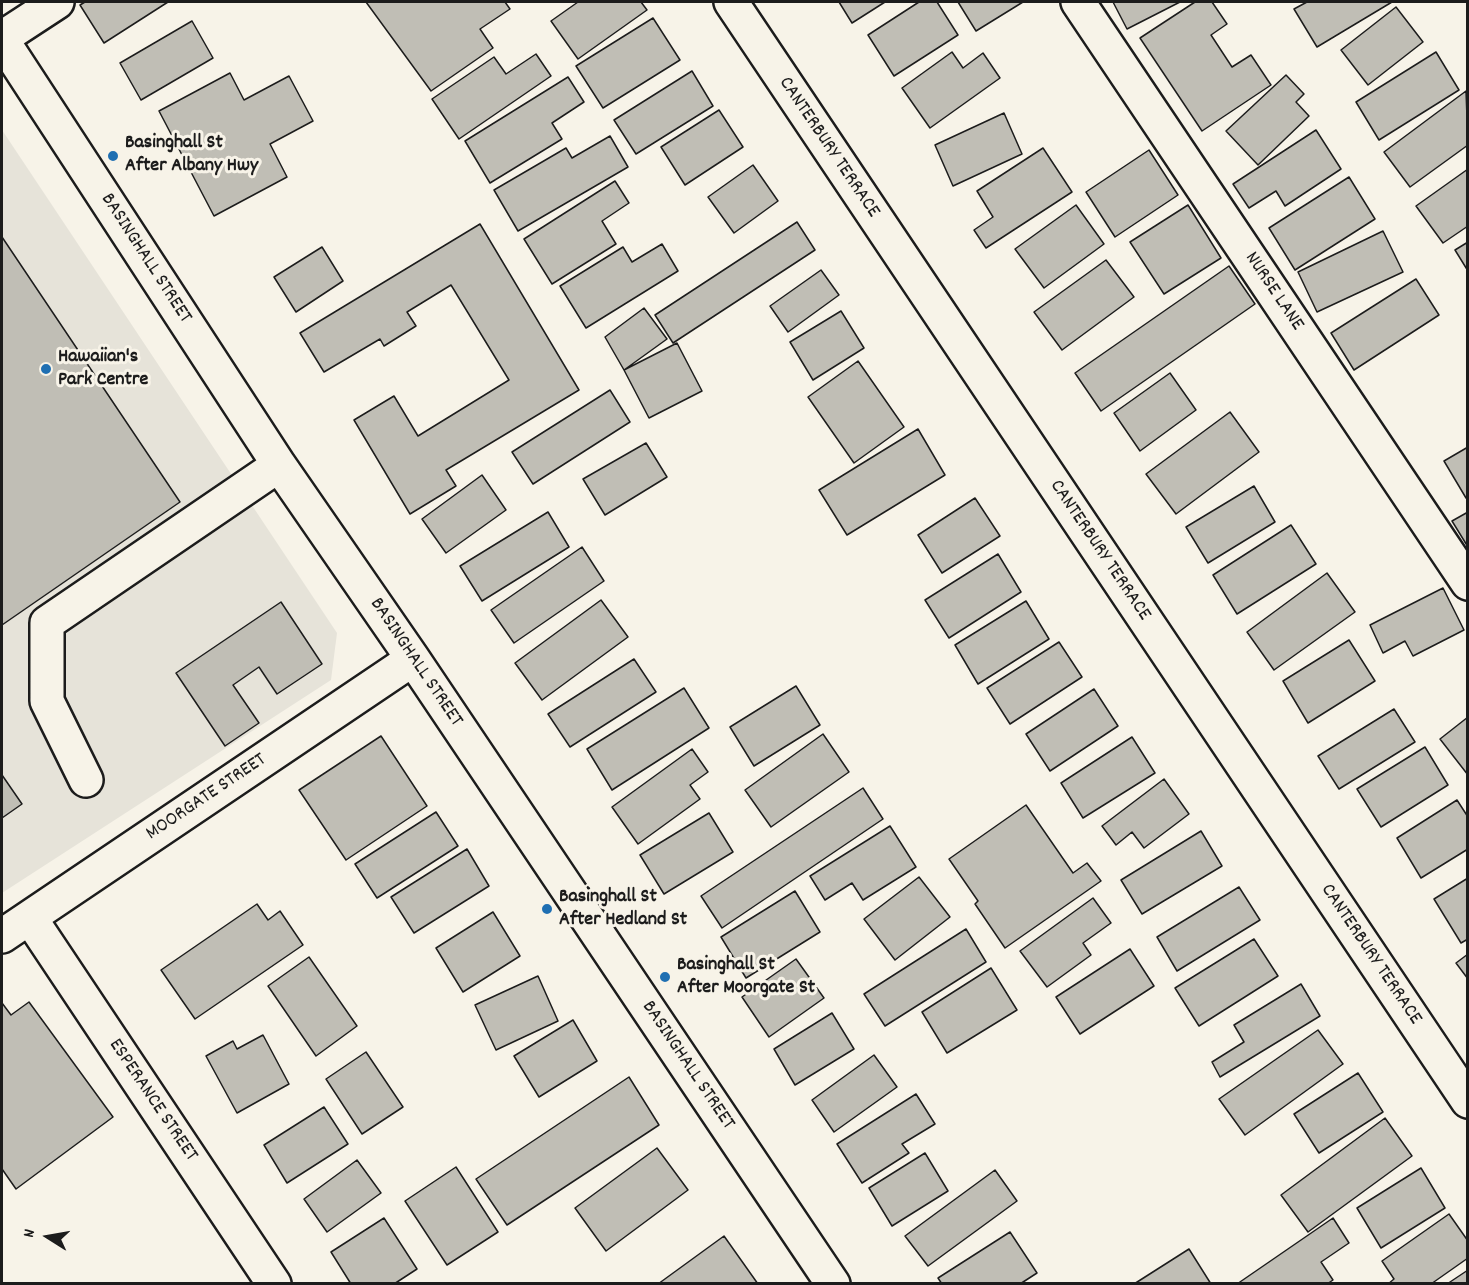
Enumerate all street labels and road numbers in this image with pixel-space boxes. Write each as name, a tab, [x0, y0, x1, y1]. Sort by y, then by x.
street label: CANTERBURY TERRACE	[772, 73, 884, 223]
street label: BASINGHALL STREET	[94, 189, 196, 329]
street label: NURSE LANE	[1238, 248, 1308, 336]
street label: CANTERBURY TERRACE	[1043, 476, 1155, 626]
street label: BASINGHALL STREET	[363, 594, 467, 732]
street label: MOORGATE STREET	[142, 749, 272, 847]
street label: CANTERBURY TERRACE	[1314, 880, 1426, 1030]
street label: BASINGHALL STREET	[635, 997, 739, 1135]
street label: ESPERANCE STREET	[102, 1035, 202, 1167]

